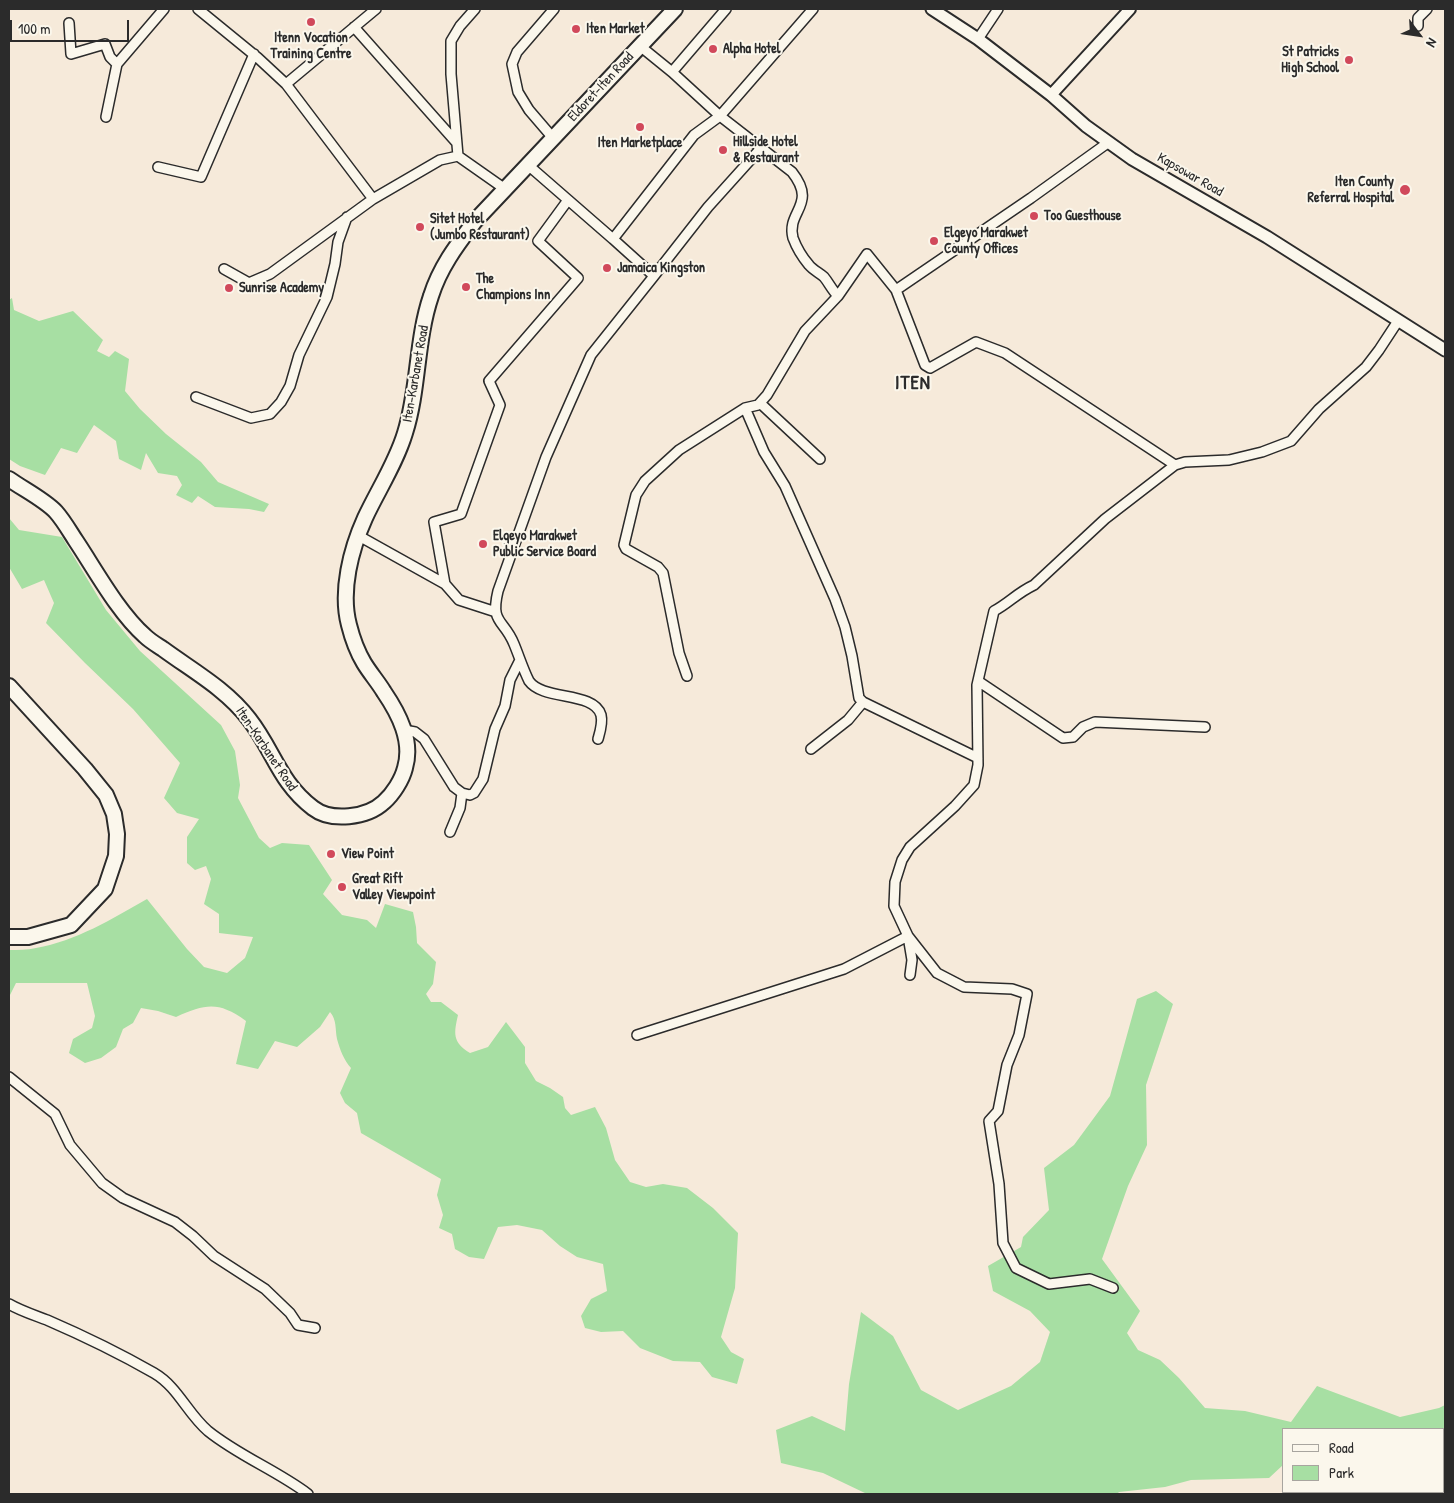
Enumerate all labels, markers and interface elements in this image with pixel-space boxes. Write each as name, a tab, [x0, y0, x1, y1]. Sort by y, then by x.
scale bar	[12, 10, 131, 42]
north arrow	[1394, 10, 1444, 60]
marker: Itenn Vocation Training Centre	[305, 16, 317, 28]
text: 100 m	[18, 18, 51, 39]
place label: Iten Market	[586, 21, 645, 37]
marker: Iten Market	[570, 23, 582, 35]
place label: Itenn Vocation Training Centre	[270, 30, 352, 62]
text: N	[1422, 35, 1442, 51]
place label: Alpha Hotel	[723, 41, 780, 57]
marker: Alpha Hotel	[707, 43, 719, 55]
place label: St Patricks High School	[1281, 44, 1339, 76]
street label: Eldoret-Iten Road	[565, 49, 637, 125]
marker: St Patricks High School	[1343, 54, 1355, 66]
marker: Iten Marketplace	[634, 121, 646, 133]
place label: Hillside Hotel & Restaurant	[733, 134, 799, 166]
place label: Iten Marketplace	[598, 135, 682, 151]
marker: Hillside Hotel & Restaurant	[717, 144, 729, 156]
street label: Kapsowar Road	[1154, 149, 1226, 201]
place label: Iten County Referral Hospital	[1308, 174, 1394, 206]
marker: Iten County Referral Hospital	[1398, 183, 1412, 197]
place label: Too Guesthouse	[1044, 208, 1121, 224]
marker: Too Guesthouse	[1028, 210, 1040, 222]
place label: Sitet Hotel (Jumbo Restaurant)	[430, 211, 530, 243]
marker: Sitet Hotel (Jumbo Restaurant)	[414, 221, 426, 233]
place label: Elgeyo Marakwet County Offices	[944, 225, 1028, 258]
marker: Elgeyo Marakwet County Offices	[928, 235, 940, 247]
place label: Jamaica Kingston	[617, 260, 705, 276]
marker: Jamaica Kingston	[601, 262, 613, 274]
place label: The Champions Inn	[476, 271, 550, 304]
place label: Sunrise Academy	[239, 280, 324, 296]
marker: The Champions Inn	[460, 281, 472, 293]
marker: Sunrise Academy	[223, 282, 235, 294]
street label: Iten-Karbanet Road	[399, 324, 433, 424]
district label: ITEN	[895, 373, 931, 395]
place label: Elgeyo Marakwet Public Service Board	[493, 528, 596, 560]
marker: Elgeyo Marakwet Public Service Board	[477, 538, 489, 550]
street label: Iten-Karbanet Road	[232, 704, 300, 794]
place label: View Point	[341, 846, 394, 862]
marker: View Point	[325, 848, 337, 860]
place label: Great Rift Valley Viewpoint	[352, 871, 435, 904]
marker: Great Rift Valley Viewpoint	[336, 881, 348, 893]
legend	[1282, 1428, 1444, 1493]
text: Road	[1329, 1437, 1354, 1458]
text: Park	[1329, 1462, 1354, 1483]

